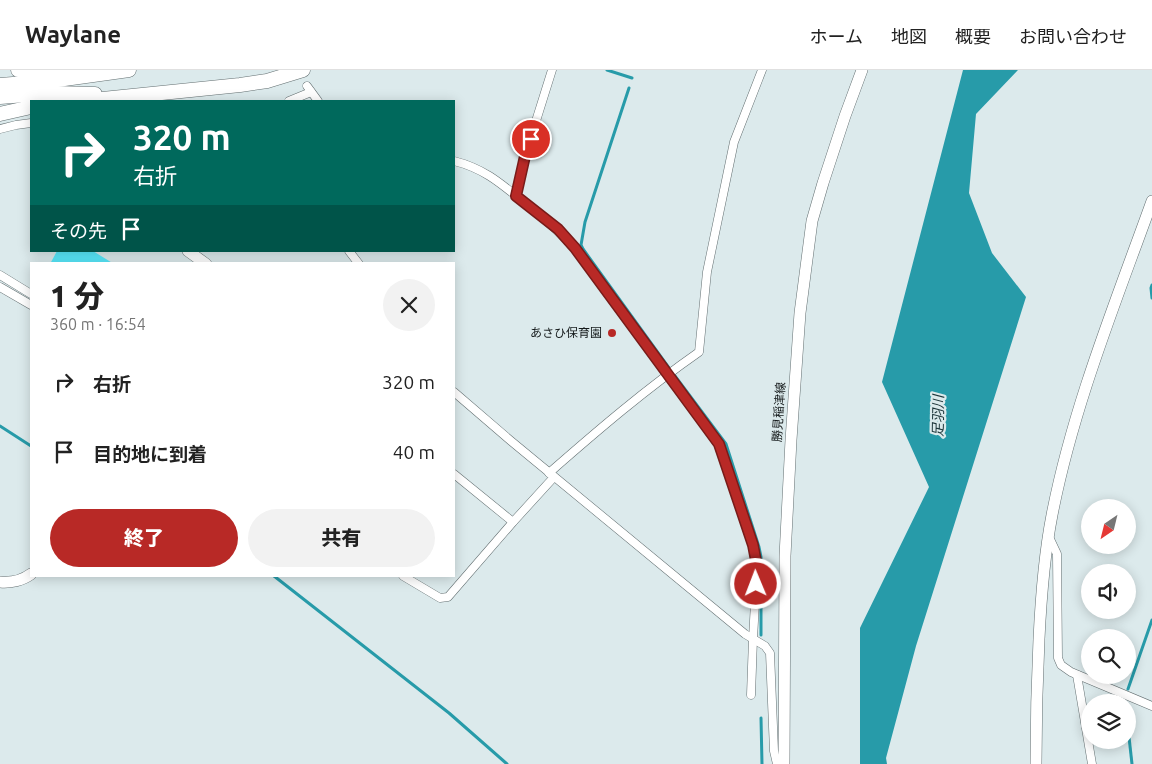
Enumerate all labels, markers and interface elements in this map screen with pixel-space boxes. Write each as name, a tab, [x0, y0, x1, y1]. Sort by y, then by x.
text: Waylane	[25, 21, 121, 48]
text: ホーム	[810, 26, 863, 46]
text: 地図	[891, 26, 927, 46]
text: 概要	[955, 26, 991, 46]
text: お問い合わせ	[1019, 26, 1127, 46]
text: 320 m	[133, 117, 231, 157]
pin	[510, 118, 552, 160]
icon: right	[50, 120, 115, 185]
icon: arrive	[517, 125, 545, 153]
text: 右折	[133, 163, 177, 188]
icon: arrive	[117, 215, 145, 243]
text: その先	[50, 220, 107, 242]
text: 1 分	[50, 279, 104, 313]
button: close	[383, 279, 435, 331]
text: 360 m · 16:54	[50, 315, 146, 333]
place label: あさひ保育園	[530, 326, 602, 339]
marker: あさひ保育園	[606, 327, 618, 339]
icon: right	[50, 368, 78, 396]
text: 320 m	[382, 371, 435, 393]
text: 右折	[93, 373, 131, 395]
street label: 勝見稲津線	[770, 382, 787, 442]
water label: 足羽川	[930, 393, 946, 437]
icon: arrive	[50, 438, 78, 466]
text: 40 m	[393, 441, 435, 463]
text: 目的地に到着	[93, 443, 207, 465]
north arrow	[1081, 499, 1136, 554]
map controls	[1081, 499, 1136, 749]
button: 終了	[50, 509, 238, 567]
button: 共有	[248, 509, 435, 567]
position arrow	[729, 557, 781, 609]
button: sound	[1081, 564, 1136, 619]
button: search	[1081, 629, 1136, 684]
button: layers	[1081, 694, 1136, 749]

